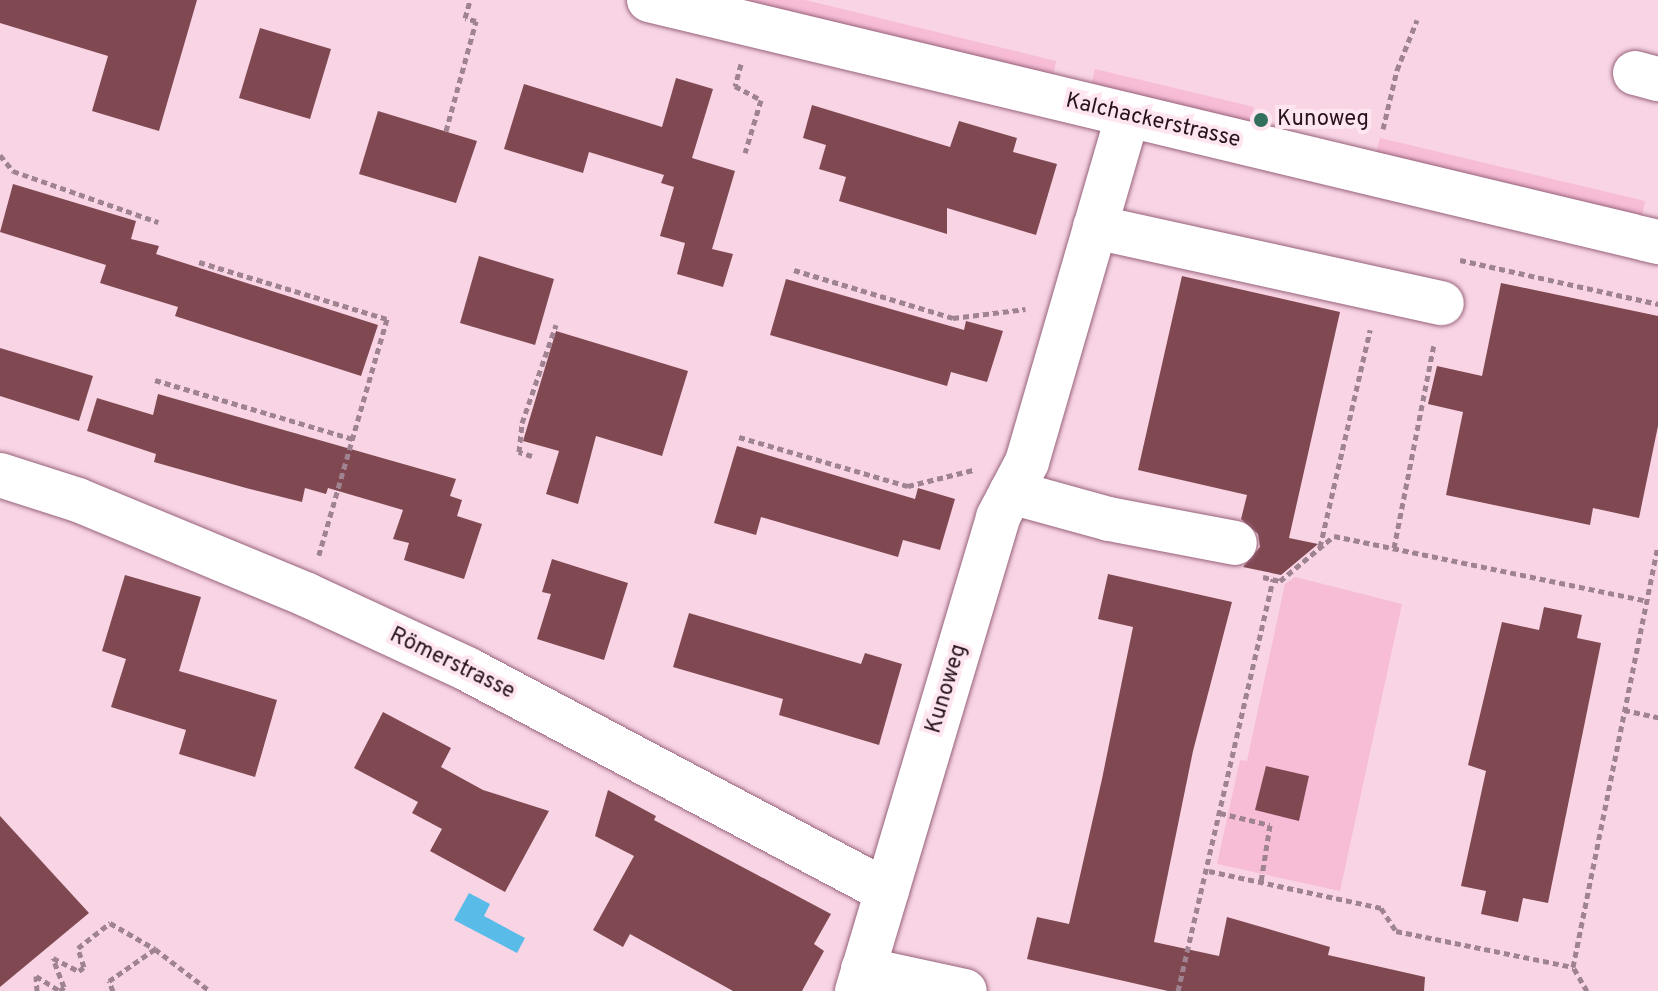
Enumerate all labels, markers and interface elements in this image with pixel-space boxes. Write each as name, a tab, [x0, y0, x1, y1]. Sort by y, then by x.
street label: Kalchackerstrasse	[1063, 88, 1243, 154]
place label: Kunoweg	[1277, 107, 1369, 133]
marker: Kunoweg	[1252, 111, 1270, 129]
street label: Römerstrasse	[385, 622, 519, 706]
street label: Kunoweg	[921, 641, 973, 737]

